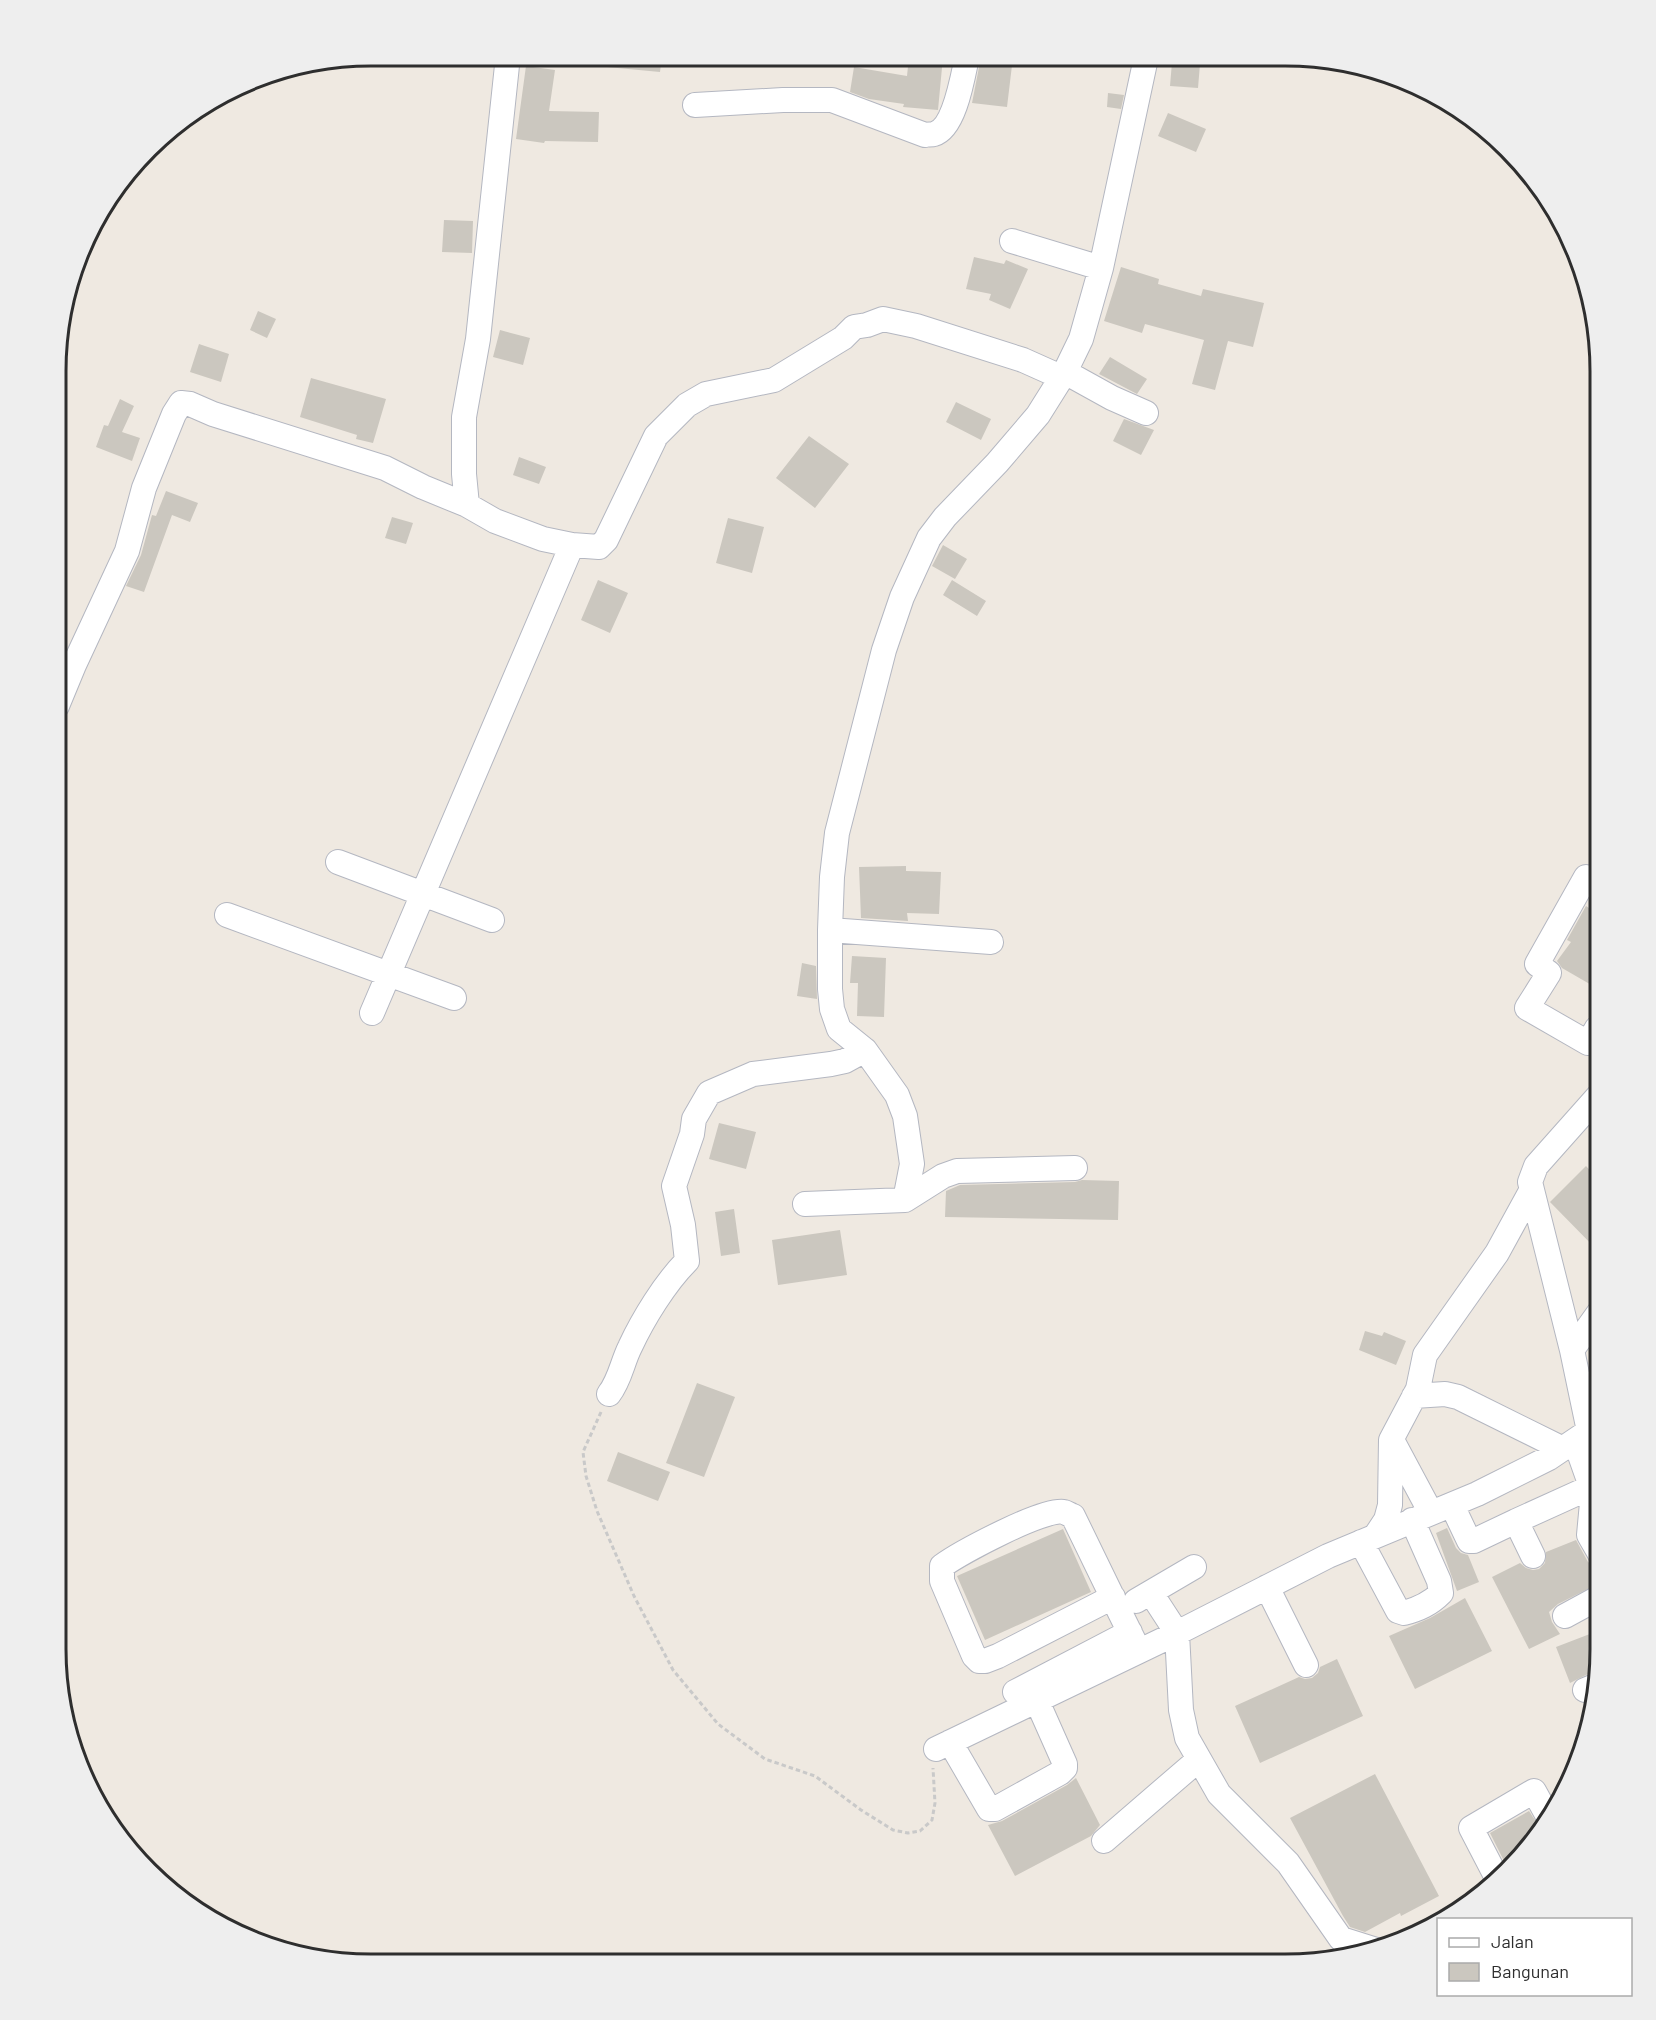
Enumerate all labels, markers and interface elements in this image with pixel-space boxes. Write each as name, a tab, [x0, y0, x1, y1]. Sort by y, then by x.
legend	[1437, 1918, 1632, 1996]
text: Jalan	[1491, 1930, 1534, 1952]
text: Bangunan	[1491, 1960, 1569, 1982]

